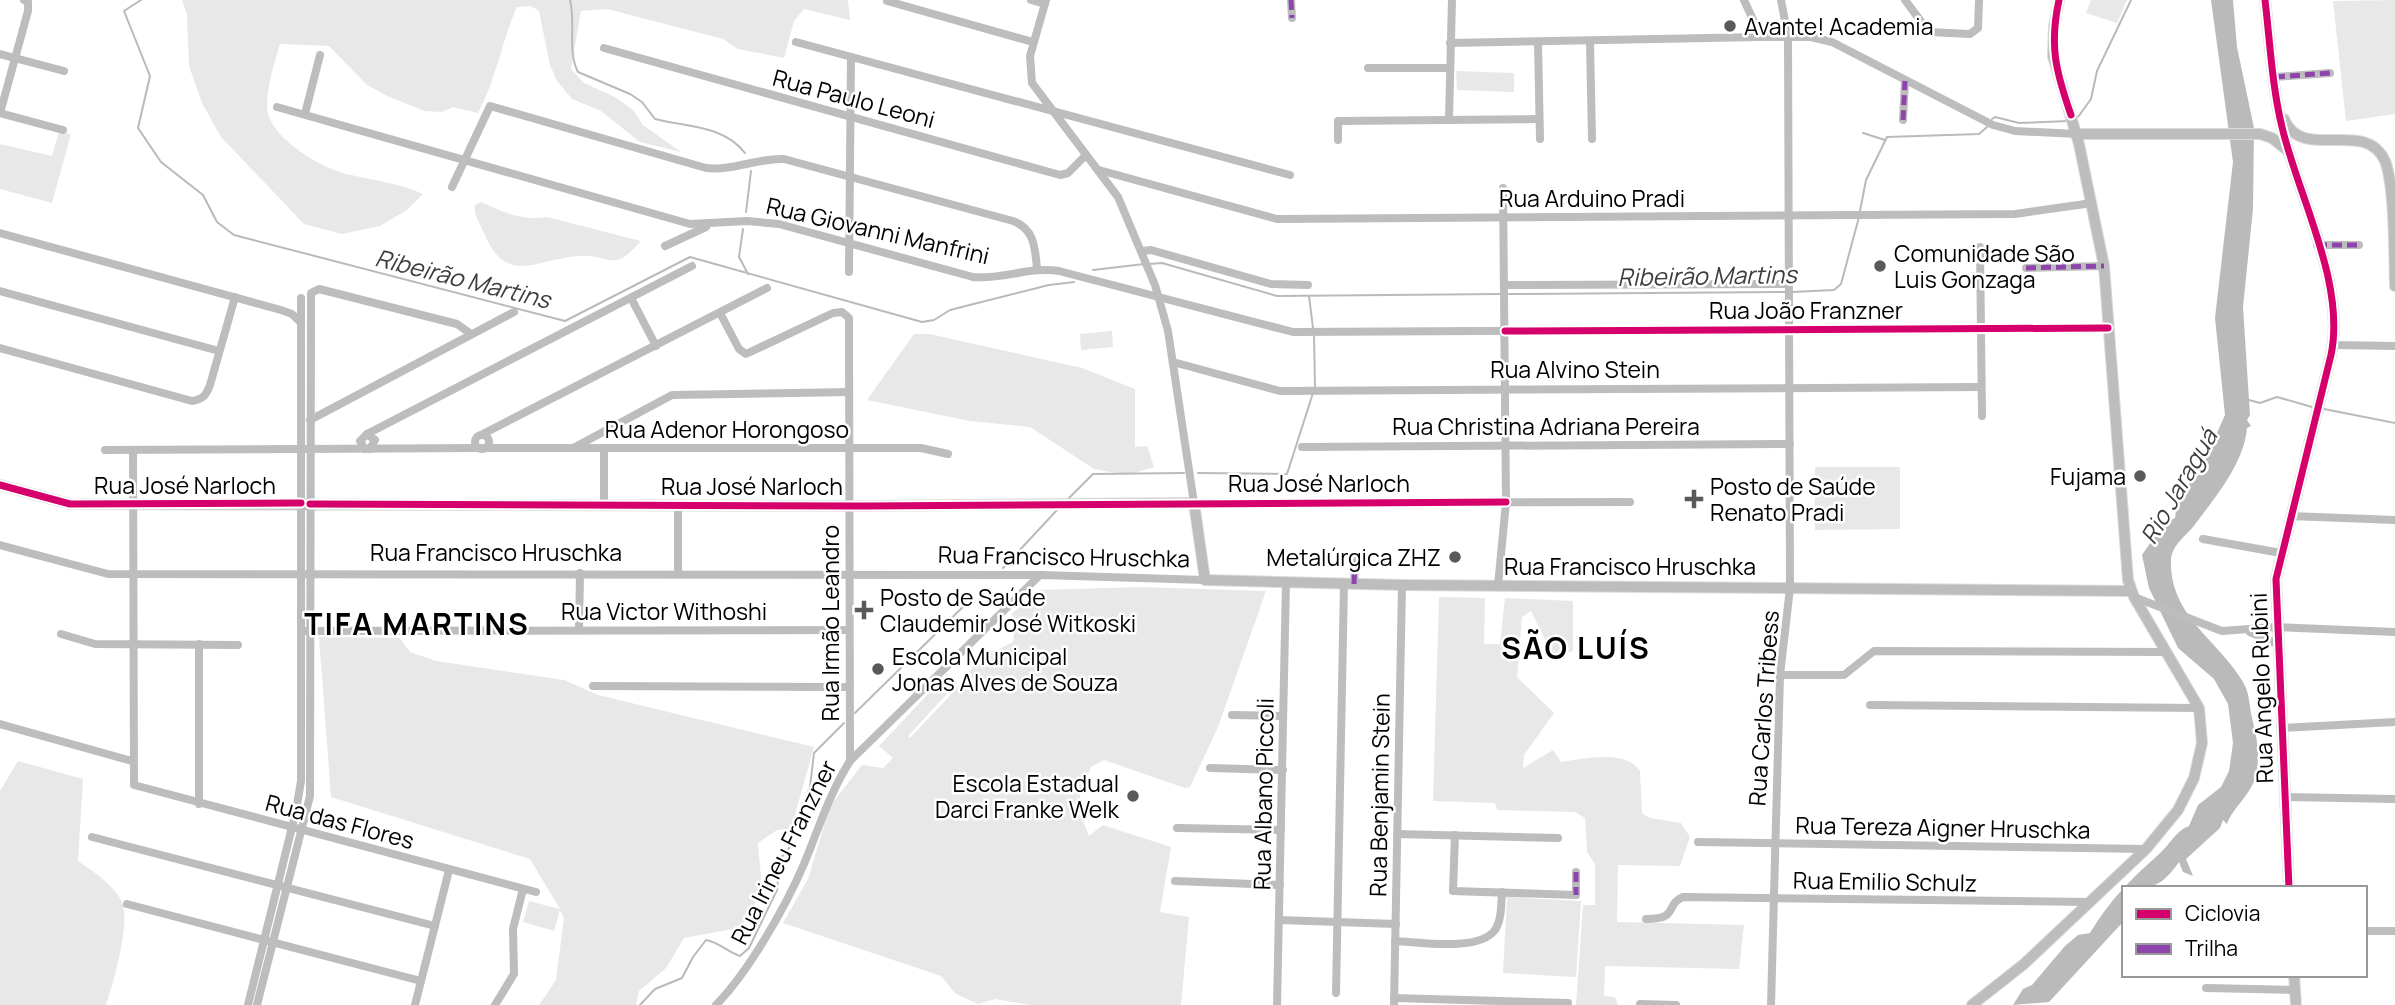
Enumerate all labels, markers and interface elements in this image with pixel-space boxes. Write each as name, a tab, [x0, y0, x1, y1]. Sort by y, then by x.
place label: Avante! Academia	[1744, 10, 1933, 42]
marker: Avante! Academia	[1722, 18, 1738, 34]
street label: Rua Paulo Leoni	[769, 61, 939, 135]
street label: Rua Arduino Pradi	[1499, 182, 1685, 214]
street label: Rua Giovanni Manfrini	[763, 189, 993, 271]
place label: Comunidade São Luis Gonzaga	[1894, 237, 2075, 295]
water label: Ribeirão Martins	[372, 240, 556, 316]
water label: Ribeirão Martins	[1617, 257, 1799, 293]
marker: Comunidade São Luis Gonzaga	[1872, 258, 1888, 274]
street label: Rua João Franzner	[1709, 294, 1903, 326]
street label: Rua Alvino Stein	[1490, 353, 1660, 385]
street label: Rua Christina Adriana Pereira	[1392, 410, 1700, 442]
street label: Rua Adenor Horongoso	[605, 413, 849, 445]
water label: Rio Jaraguá	[2132, 421, 2225, 549]
place label: Fujama	[2050, 460, 2126, 492]
street label: Rua José Narloch	[1228, 467, 1410, 499]
marker: Fujama	[2132, 468, 2148, 484]
street label: Rua José Narloch	[94, 469, 276, 501]
street label: Rua José Narloch	[661, 470, 843, 502]
place label: Posto de Saúde Renato Pradi	[1710, 470, 1876, 528]
marker: Posto de Saúde Renato Pradi	[1684, 489, 1704, 509]
street label: Rua Irmão Leandro	[814, 525, 846, 721]
street label: Rua Francisco Hruschka	[370, 536, 622, 568]
street label: Rua Francisco Hruschka	[938, 538, 1190, 574]
place label: Metalúrgica ZHZ	[1266, 541, 1441, 573]
marker: Metalúrgica ZHZ	[1447, 549, 1463, 565]
street label: Rua Francisco Hruschka	[1504, 550, 1756, 582]
place label: Posto de Saúde Claudemir José Witkoski	[880, 581, 1136, 639]
street label: Rua Angelo Rubini	[2242, 592, 2280, 784]
street label: Rua Victor Withoshi	[561, 595, 767, 627]
marker: Posto de Saúde Claudemir José Witkoski	[854, 600, 874, 620]
district label: TIFA MARTINS	[304, 603, 530, 644]
street label: Rua Carlos Tribess	[1740, 609, 1786, 807]
district label: SÃO LUÍS	[1501, 627, 1651, 668]
place label: Escola Municipal Jonas Alves de Souza	[892, 640, 1118, 698]
marker: Escola Municipal Jonas Alves de Souza	[870, 661, 886, 677]
street label: Rua Benjamin Stein	[1361, 693, 1397, 897]
street label: Rua Albano Piccoli	[1245, 698, 1281, 890]
street label: Rua Irineu Franzner	[723, 754, 843, 950]
place label: Escola Estadual Darci Franke Welk	[935, 767, 1120, 825]
street label: Rua das Flores	[262, 786, 418, 856]
marker: Escola Estadual Darci Franke Welk	[1125, 788, 1141, 804]
street label: Rua Tereza Aigner Hruschka	[1795, 808, 2091, 846]
street label: Rua Emilio Schulz	[1793, 863, 1977, 899]
legend	[2122, 886, 2367, 977]
text: Ciclovia	[2185, 899, 2260, 927]
text: Trilha	[2185, 934, 2238, 962]

